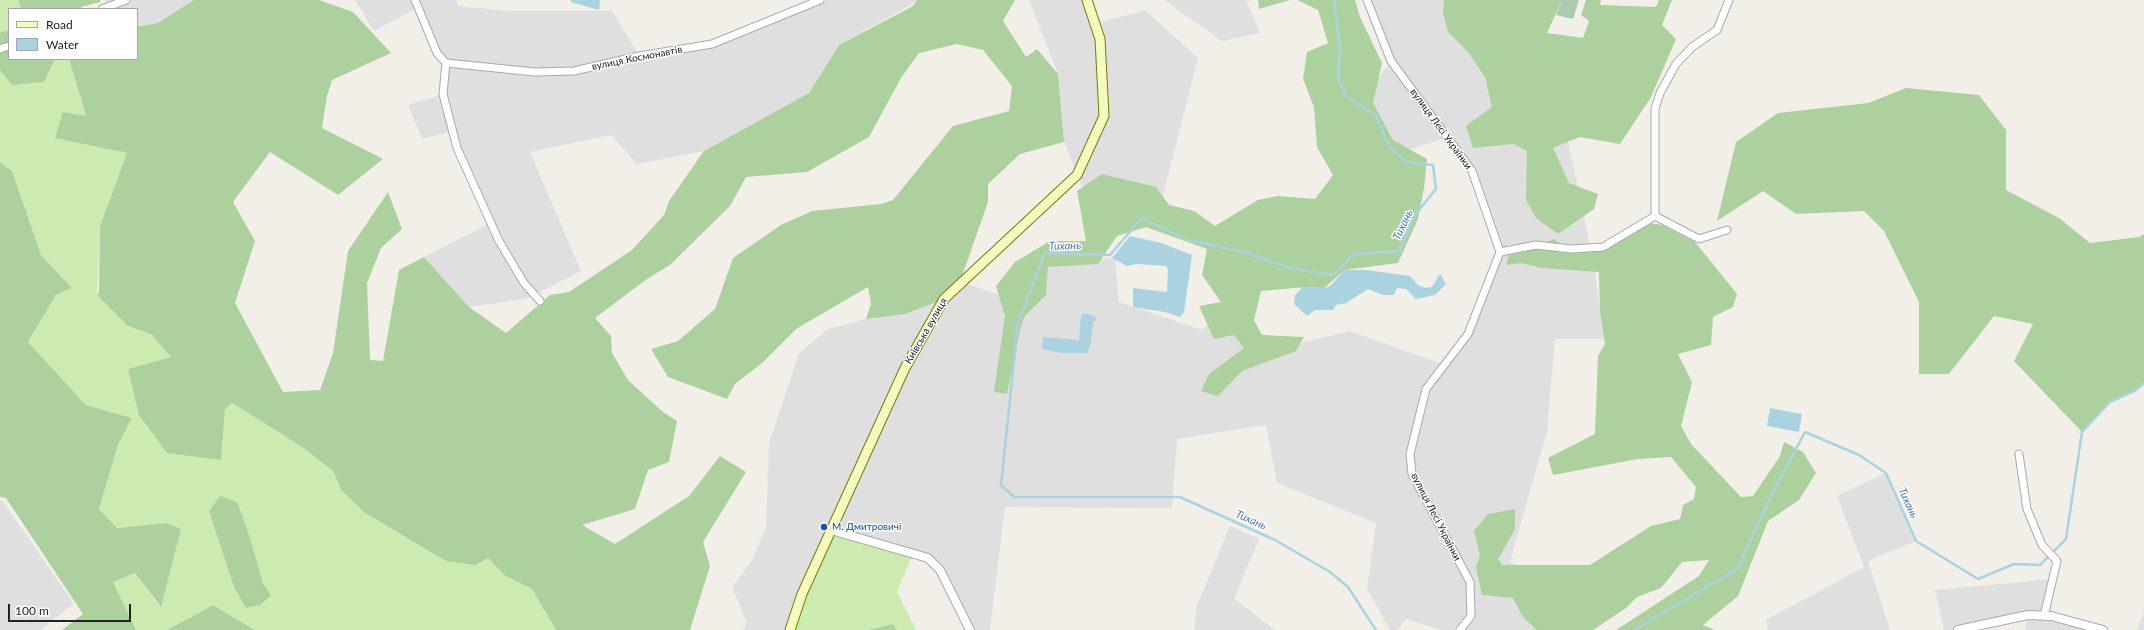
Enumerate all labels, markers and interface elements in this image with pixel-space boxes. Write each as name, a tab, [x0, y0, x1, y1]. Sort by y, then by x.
legend	[8, 8, 138, 60]
text: Road	[46, 17, 73, 32]
text: Water	[46, 37, 79, 52]
street label: вулиця Космонавтів	[591, 43, 683, 73]
street label: вулиця Лесі Українки	[1408, 86, 1474, 172]
water label: Тихань	[1390, 208, 1416, 242]
water label: Тихань	[1049, 239, 1081, 253]
street label: Київська вулиця	[902, 296, 950, 366]
street label: вулиця Лесі Українки	[1409, 471, 1463, 563]
water label: Тихань	[1895, 486, 1921, 520]
water label: Тихань	[1234, 507, 1268, 533]
place label: М. Дмитровичі	[832, 521, 901, 533]
marker: М. Дмитровичі	[819, 522, 829, 532]
scale bar	[10, 596, 133, 622]
text: 100 m	[15, 603, 49, 618]

